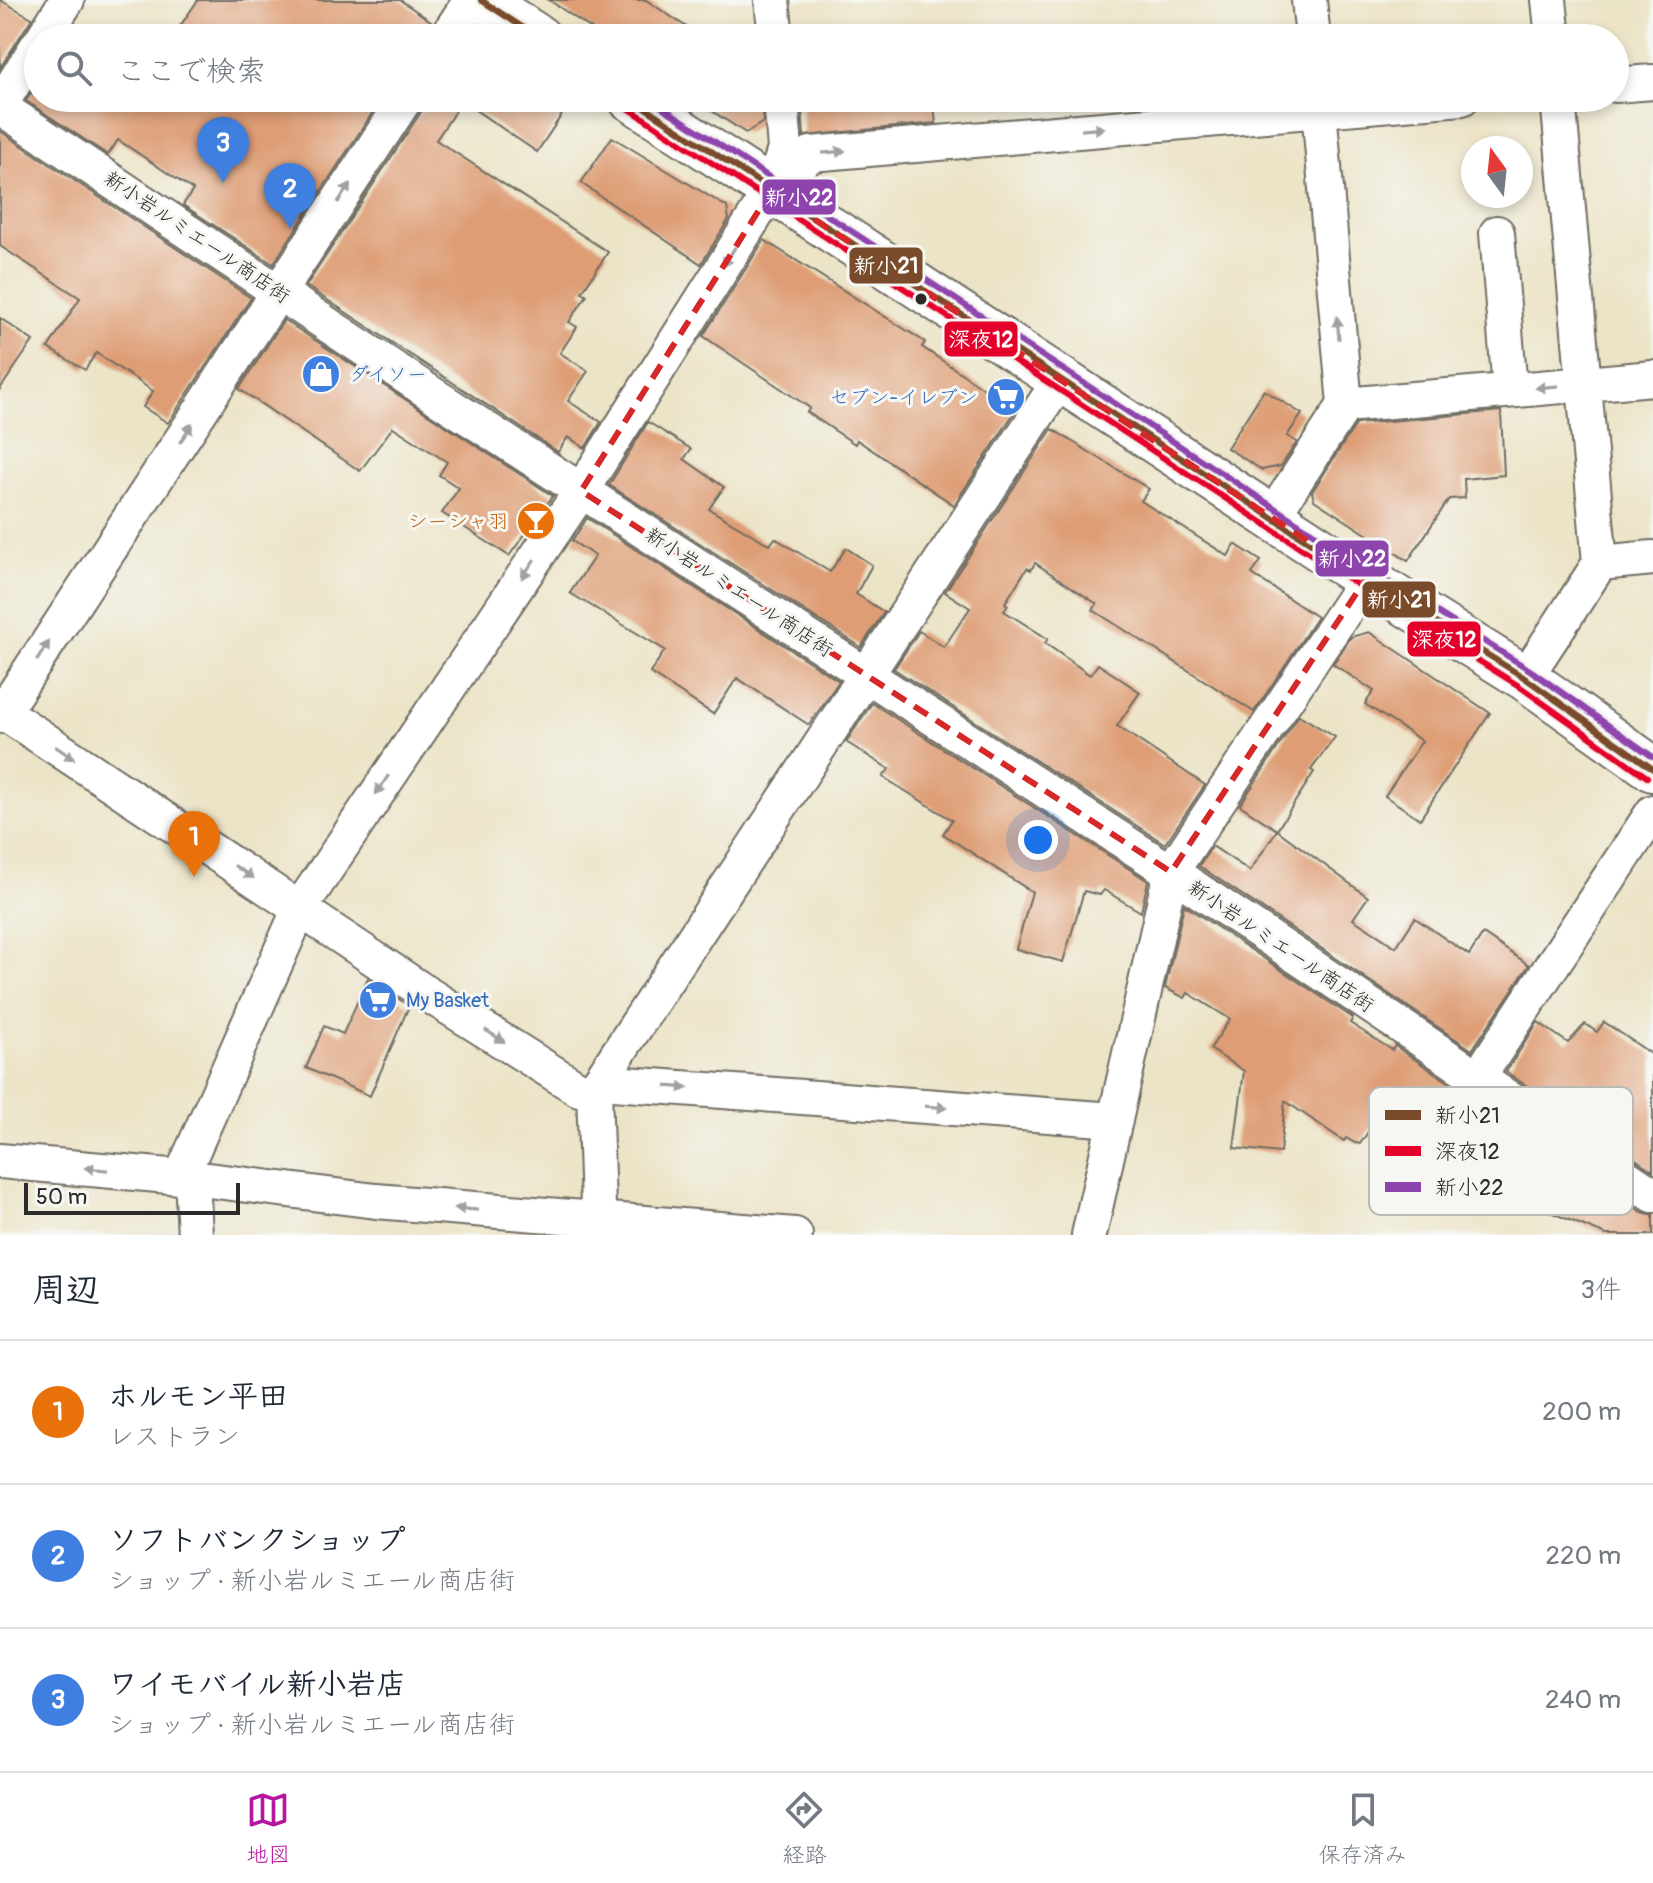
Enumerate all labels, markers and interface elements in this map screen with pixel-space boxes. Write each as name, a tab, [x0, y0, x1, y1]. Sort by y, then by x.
search box	[24, 24, 1629, 112]
icon: search	[52, 46, 96, 90]
text: ここで検索	[116, 53, 266, 90]
pin: 3	[197, 117, 249, 183]
one-way arrow	[1081, 122, 1106, 135]
north arrow	[1461, 136, 1533, 208]
one-way arrow	[822, 145, 847, 158]
pin: 2	[264, 163, 316, 229]
street label: 新小岩ルミエール商店街	[99, 165, 295, 309]
line badge: 新小22	[761, 178, 837, 216]
one-way arrow	[336, 182, 351, 204]
text: 新小22	[765, 184, 833, 212]
one-way arrow	[722, 246, 736, 268]
line badge: 新小21	[848, 246, 924, 285]
text: 新小21	[854, 252, 918, 280]
unlabelled marker	[913, 291, 929, 307]
one-way arrow	[1332, 315, 1345, 340]
line badge: 深夜12	[943, 320, 1019, 358]
text: 深夜12	[949, 326, 1013, 354]
shop icon: ダイソー	[300, 353, 342, 395]
place label: ダイソー	[349, 362, 427, 387]
supermarket icon: セブン-イレブン	[985, 376, 1027, 418]
one-way arrow	[1534, 381, 1559, 394]
place label: セブン-イレブン	[829, 385, 978, 410]
one-way arrow	[178, 423, 193, 444]
bar icon: シーシャ羽	[515, 500, 557, 542]
place label: シーシャ羽	[408, 509, 508, 534]
street label: 新小岩ルミエール商店街	[640, 522, 838, 662]
line badge: 新小22	[1314, 539, 1390, 578]
text: 新小22	[1318, 545, 1386, 573]
one-way arrow	[521, 559, 536, 580]
line badge: 新小21	[1361, 580, 1437, 619]
text: 新小21	[1367, 586, 1431, 614]
line badge: 深夜12	[1406, 620, 1482, 658]
text: 深夜12	[1412, 626, 1476, 654]
one-way arrow	[35, 640, 50, 661]
one-way arrow	[54, 745, 76, 760]
one-way arrow	[375, 774, 390, 795]
pin: 1	[168, 811, 220, 877]
your location	[1018, 820, 1058, 860]
one-way arrow	[234, 864, 255, 879]
street label: 新小岩ルミエール商店街	[1183, 874, 1379, 1018]
supermarket icon: My Basket	[357, 979, 399, 1021]
place label: My Basket	[406, 988, 490, 1013]
one-way arrow	[484, 1029, 506, 1043]
one-way arrow	[665, 1081, 690, 1094]
legend	[1369, 1087, 1633, 1215]
one-way arrow	[924, 1101, 949, 1114]
text: 新小21	[1435, 1102, 1500, 1130]
text: 深夜12	[1435, 1138, 1500, 1166]
one-way arrow	[83, 1163, 108, 1176]
text: 新小22	[1435, 1174, 1504, 1202]
scale bar	[24, 1179, 240, 1215]
text: 50 m	[36, 1183, 87, 1211]
one-way arrow	[453, 1202, 478, 1215]
text: 周辺	[32, 1269, 100, 1312]
text: 3件	[1580, 1274, 1621, 1306]
text: ホルモン平田	[108, 1378, 288, 1415]
text: 1	[53, 1396, 63, 1428]
text: 200 m	[1542, 1396, 1621, 1428]
text: レストラン	[108, 1421, 240, 1453]
text: ソフトバンクショップ	[108, 1522, 406, 1559]
text: 2	[51, 1540, 65, 1572]
text: 220 m	[1545, 1540, 1621, 1572]
text: ショップ · 新小岩ルミエール商店街	[108, 1565, 515, 1597]
text: ワイモバイル新小岩店	[108, 1666, 406, 1703]
text: 3	[51, 1684, 65, 1716]
text: 240 m	[1545, 1684, 1621, 1716]
text: ショップ · 新小岩ルミエール商店街	[108, 1709, 515, 1741]
tab: 地図	[246, 1788, 290, 1869]
tab: 経路	[782, 1788, 827, 1869]
tab: 保存済み	[1319, 1788, 1407, 1869]

